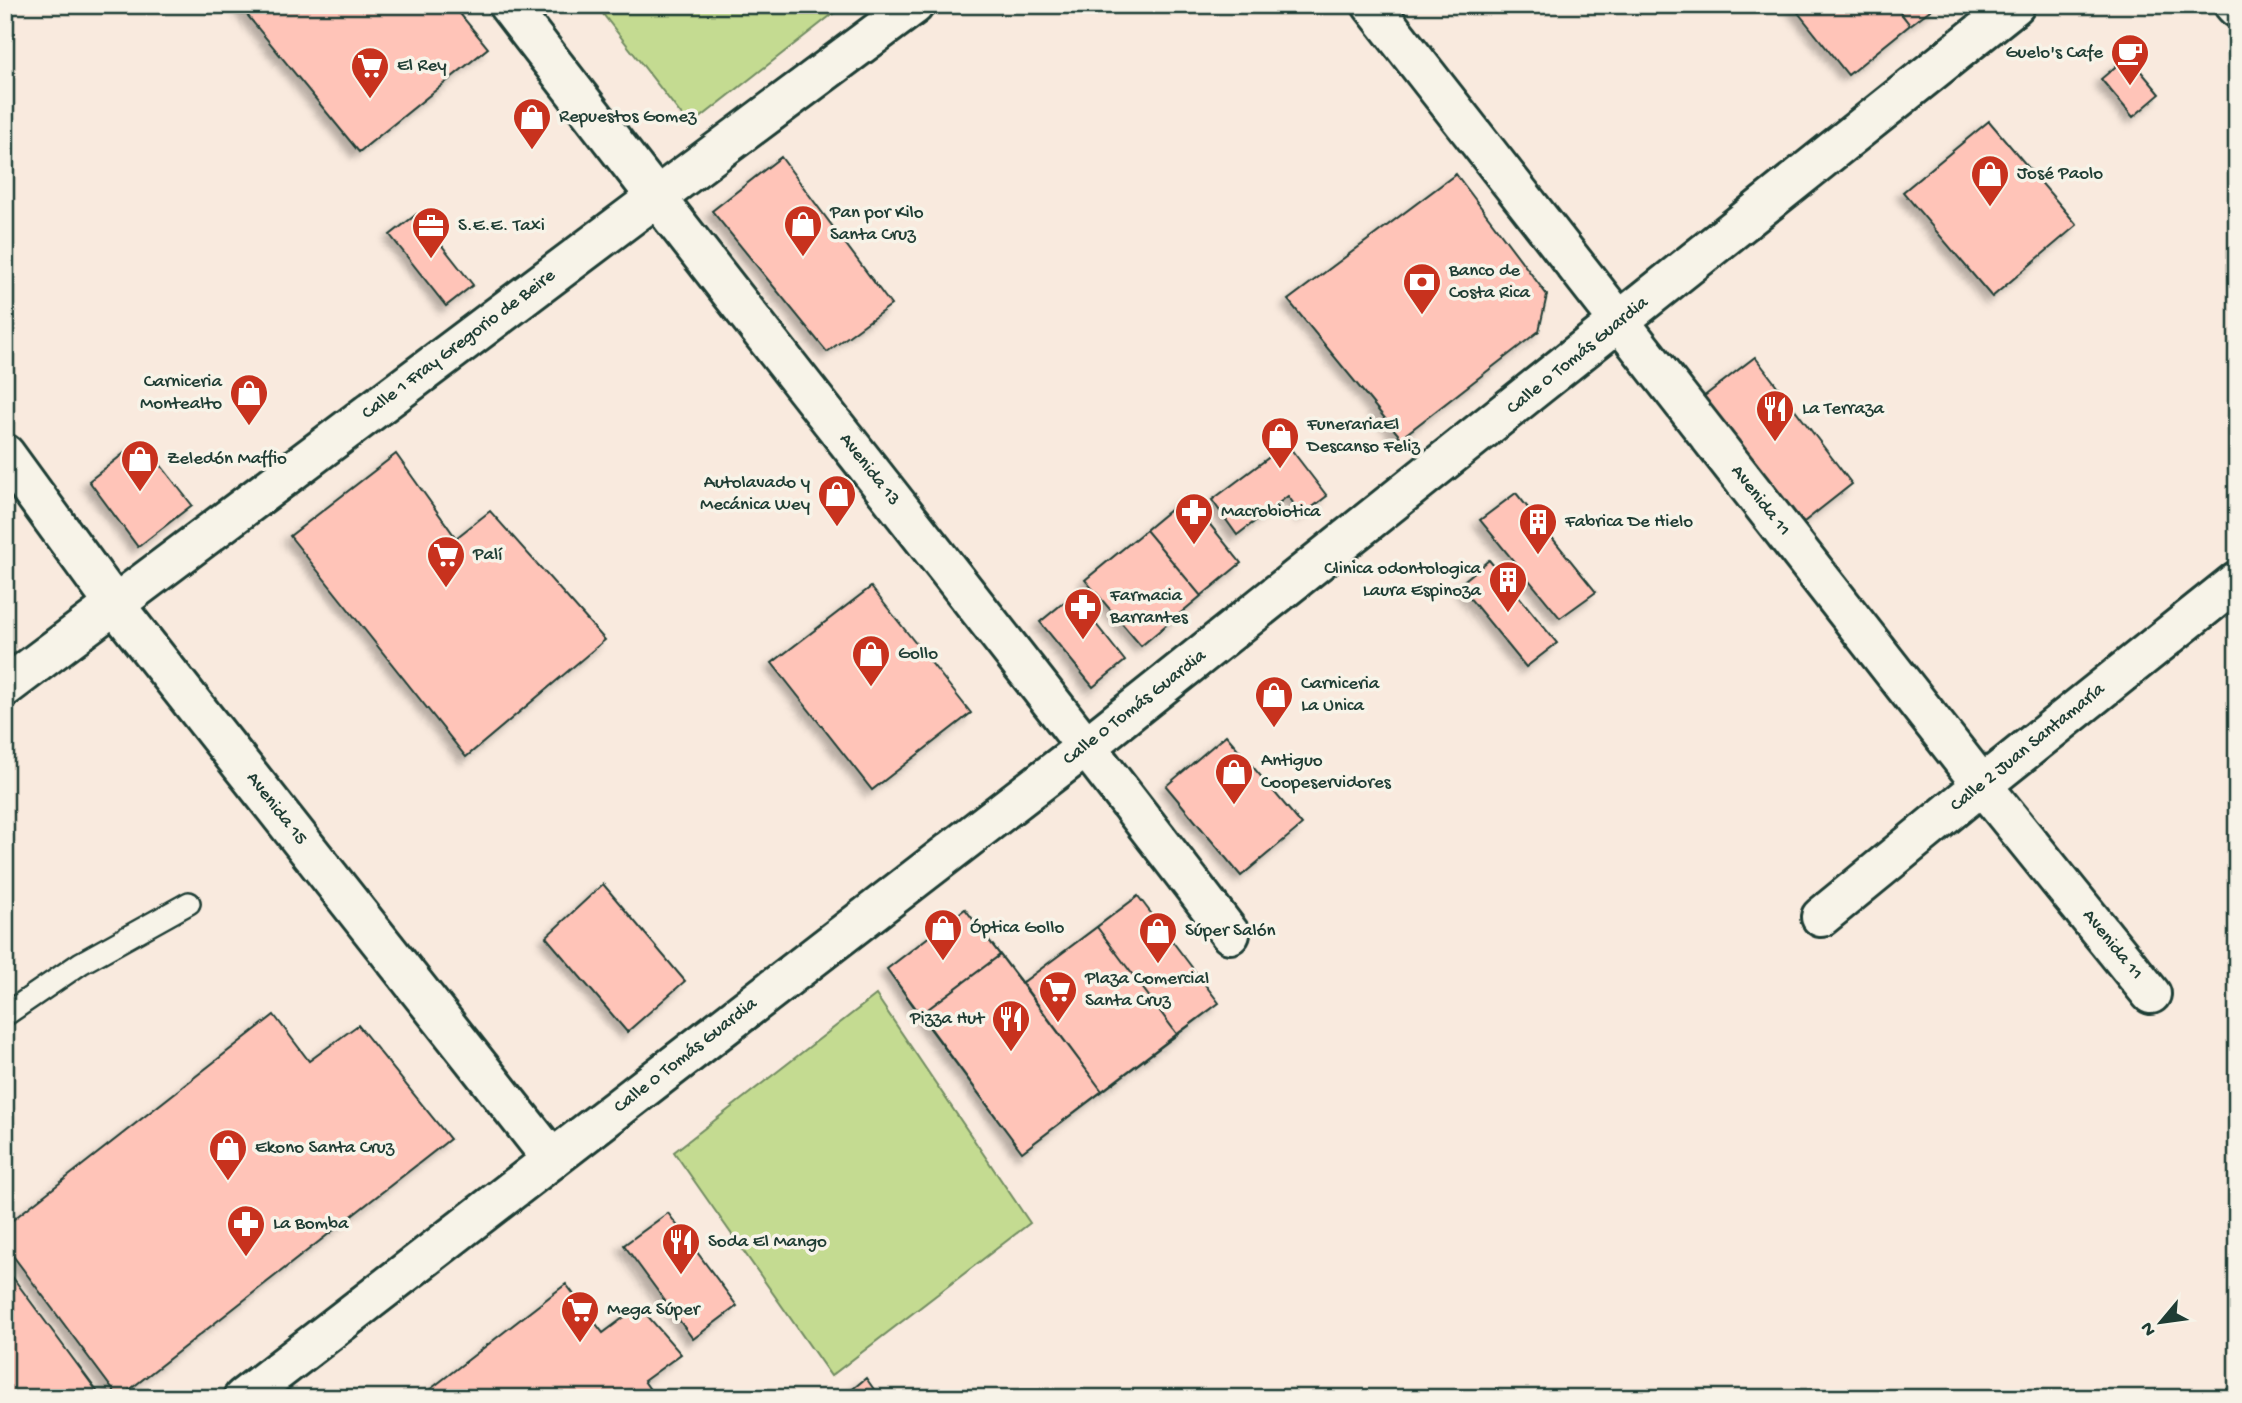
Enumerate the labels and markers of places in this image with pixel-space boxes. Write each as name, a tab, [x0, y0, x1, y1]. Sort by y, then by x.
cafe icon: Guelo's Cafe	[2109, 32, 2151, 87]
place label: Guelo's Cafe	[2005, 42, 2103, 65]
supermarket icon: El Rey	[349, 45, 391, 100]
place label: El Rey	[397, 55, 447, 78]
shop icon: Repuestos Gomez	[511, 96, 553, 151]
place label: Repuestos Gomez	[559, 106, 697, 129]
shop icon: José Paolo	[1969, 153, 2011, 208]
place label: José Paolo	[2017, 163, 2103, 186]
place label: Pan por Kilo Santa Cruz	[829, 202, 924, 247]
shop icon: Pan por Kilo Santa Cruz	[782, 203, 824, 258]
office icon: S.E.E. Taxi	[410, 205, 452, 260]
place label: S.E.E. Taxi	[458, 215, 545, 238]
place label: Banco de Costa Rica	[1448, 260, 1531, 305]
bank icon: Banco de Costa Rica	[1401, 261, 1443, 316]
place label: Carniceria Montealto	[140, 371, 223, 416]
shop icon: Carniceria Montealto	[228, 372, 270, 427]
restaurant icon: La Terraza	[1754, 388, 1796, 443]
place label: La Terraza	[1802, 398, 1886, 421]
place label: FunerariaEl Descanso Feliz	[1305, 414, 1420, 459]
shop icon: FunerariaEl Descanso Feliz	[1259, 415, 1301, 470]
shop icon: Zeledón Maffio	[119, 438, 161, 493]
place label: Zeledón Maffio	[167, 448, 287, 471]
place label: Autolavado y Mecánica Wey	[700, 472, 811, 517]
shop icon: Autolavado y Mecánica Wey	[816, 473, 858, 528]
pharmacy icon: Macrobiotica	[1173, 491, 1215, 546]
place label: Macrobiotica	[1221, 501, 1322, 524]
building icon: Fabrica De Hielo	[1517, 501, 1559, 556]
place label: Fabrica De Hielo	[1564, 511, 1693, 534]
supermarket icon: Palí	[425, 534, 467, 589]
place label: Palí	[472, 544, 503, 567]
place label: Clinica odontologica Laura Espinoza	[1324, 558, 1482, 603]
building icon: Clinica odontologica Laura Espinoza	[1487, 559, 1529, 614]
place label: Farmacia Barrantes	[1109, 585, 1189, 630]
pharmacy icon: Farmacia Barrantes	[1062, 586, 1104, 641]
shop icon: Gollo	[850, 633, 892, 688]
place label: Gollo	[898, 643, 938, 666]
place label: Carniceria La Unica	[1301, 673, 1381, 718]
shop icon: Carniceria La Unica	[1253, 674, 1295, 729]
place label: Antiguo Coopeservidores	[1261, 750, 1392, 795]
shop icon: Antiguo Coopeservidores	[1213, 751, 1255, 806]
shop icon: Óptica Gollo	[922, 907, 964, 962]
shop icon: Súper Salón	[1137, 910, 1179, 965]
place label: Óptica Gollo	[970, 917, 1064, 940]
place label: Súper Salón	[1185, 920, 1276, 943]
place label: Plaza Comercial Santa Cruz	[1084, 968, 1209, 1013]
supermarket icon: Plaza Comercial Santa Cruz	[1037, 969, 1079, 1024]
restaurant icon: Pizza Hut	[990, 998, 1032, 1053]
place label: Pizza Hut	[909, 1008, 986, 1031]
shop icon: Ekono Santa Cruz	[207, 1127, 249, 1182]
place label: Ekono Santa Cruz	[255, 1137, 395, 1160]
pharmacy icon: La Bomba	[225, 1203, 267, 1258]
place label: La Bomba	[273, 1213, 350, 1236]
restaurant icon: Soda El Mango	[660, 1221, 702, 1276]
place label: Soda El Mango	[708, 1231, 827, 1254]
supermarket icon: Mega Súper	[559, 1289, 601, 1344]
place label: Mega Súper	[607, 1299, 702, 1322]

